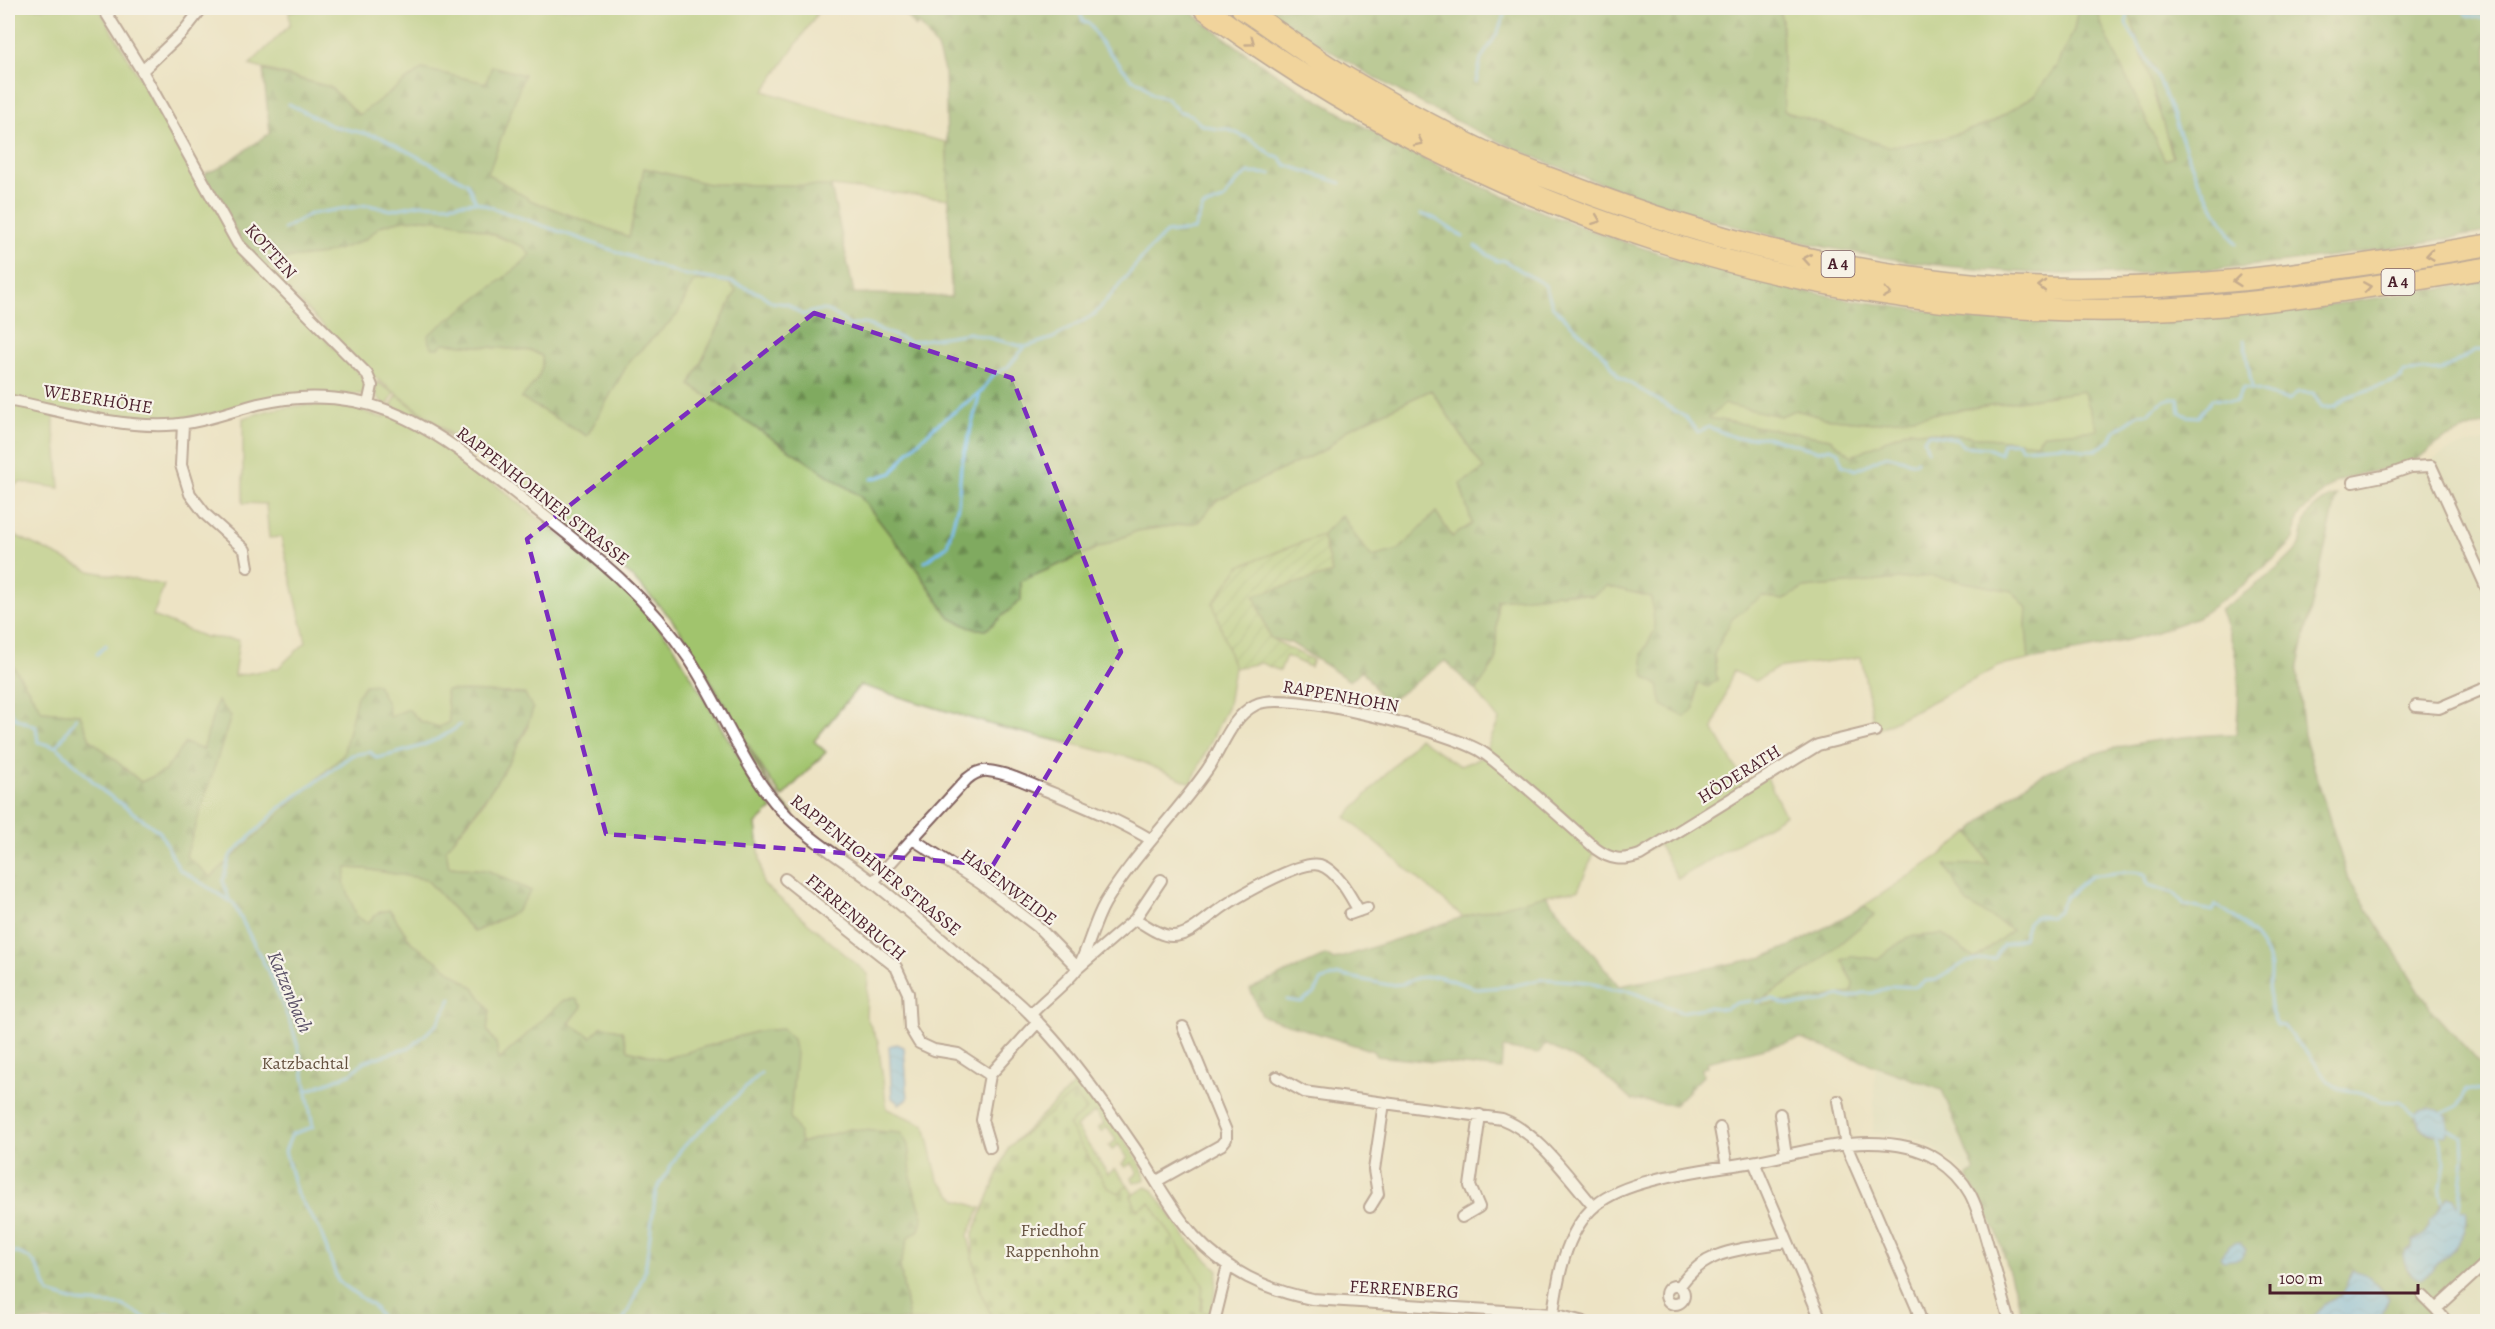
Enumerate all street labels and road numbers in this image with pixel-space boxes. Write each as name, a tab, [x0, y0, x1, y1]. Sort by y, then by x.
street label: KOTTEN	[240, 218, 302, 284]
road number: A 4	[1822, 251, 1854, 277]
road number: A 4	[2382, 269, 2414, 295]
street label: WEBERHÖHE	[41, 378, 154, 419]
street label: RAPPENHOHNER STRASSE	[452, 421, 634, 571]
street label: RAPPENHOHN	[1281, 674, 1401, 718]
street label: HÖDERATH	[1693, 739, 1785, 809]
street label: RAPPENHOHNER STRASSE	[786, 789, 966, 941]
street label: HASENWEIDE	[956, 843, 1062, 931]
street label: FERRENBRUCH	[801, 868, 911, 966]
street label: FERRENBERG	[1349, 1274, 1459, 1304]

